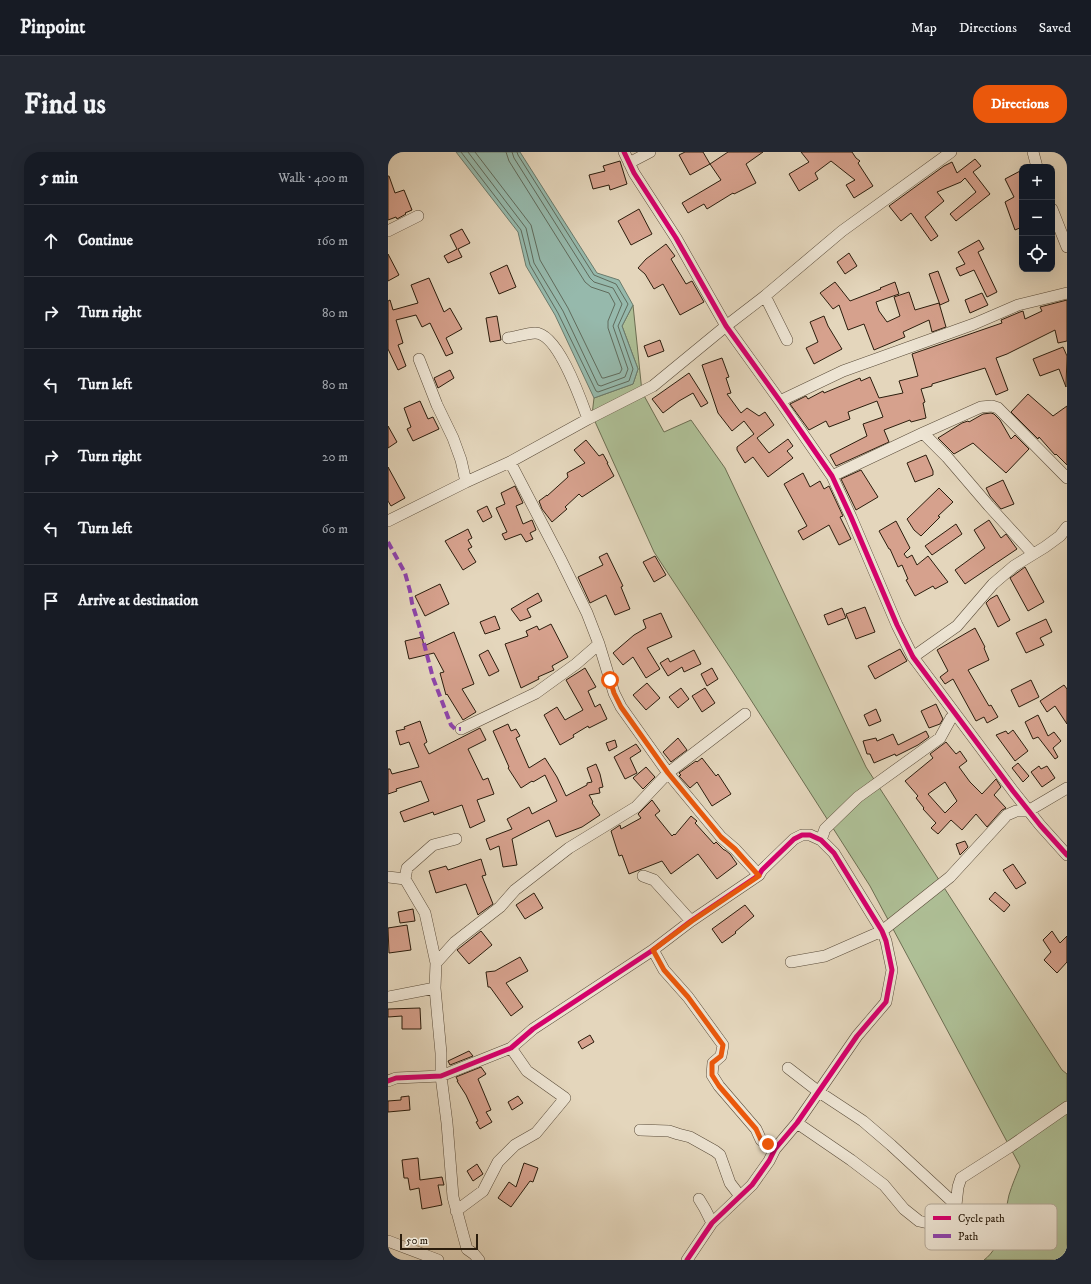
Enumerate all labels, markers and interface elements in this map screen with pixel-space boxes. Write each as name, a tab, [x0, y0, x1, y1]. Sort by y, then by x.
text: Pinpoint	[20, 16, 85, 39]
text: Map	[911, 19, 937, 37]
text: Directions	[959, 19, 1017, 37]
text: Saved	[1039, 19, 1071, 37]
button: Directions	[973, 85, 1067, 123]
text: Find us	[24, 87, 106, 122]
map controls	[1019, 164, 1055, 272]
button: +	[1019, 164, 1055, 200]
text: 5 min	[40, 167, 78, 189]
text: Walk · 400 m	[278, 170, 348, 186]
button: −	[1019, 200, 1055, 236]
icon: ahead	[40, 230, 62, 252]
text: Continue	[78, 231, 133, 250]
text: 160 m	[317, 233, 348, 249]
button: locate	[1019, 236, 1055, 272]
icon: right	[40, 302, 62, 324]
text: Turn right	[78, 303, 141, 322]
text: 80 m	[322, 305, 348, 321]
icon: left	[40, 374, 62, 396]
text: Turn left	[78, 375, 132, 394]
text: 80 m	[322, 377, 348, 393]
icon: right	[40, 446, 62, 468]
text: Turn right	[78, 447, 141, 466]
text: 20 m	[322, 449, 348, 465]
icon: left	[40, 518, 62, 540]
text: Turn left	[78, 519, 132, 538]
text: 60 m	[322, 521, 348, 537]
icon: arrive	[40, 590, 62, 612]
text: Arrive at destination	[78, 591, 198, 610]
route start	[601, 671, 619, 689]
route end	[759, 1135, 777, 1153]
legend	[925, 1204, 1057, 1250]
text: Cycle path	[958, 1212, 1005, 1226]
text: Path	[958, 1230, 979, 1244]
scale bar	[400, 1232, 478, 1251]
text: 50 m	[406, 1234, 428, 1248]

